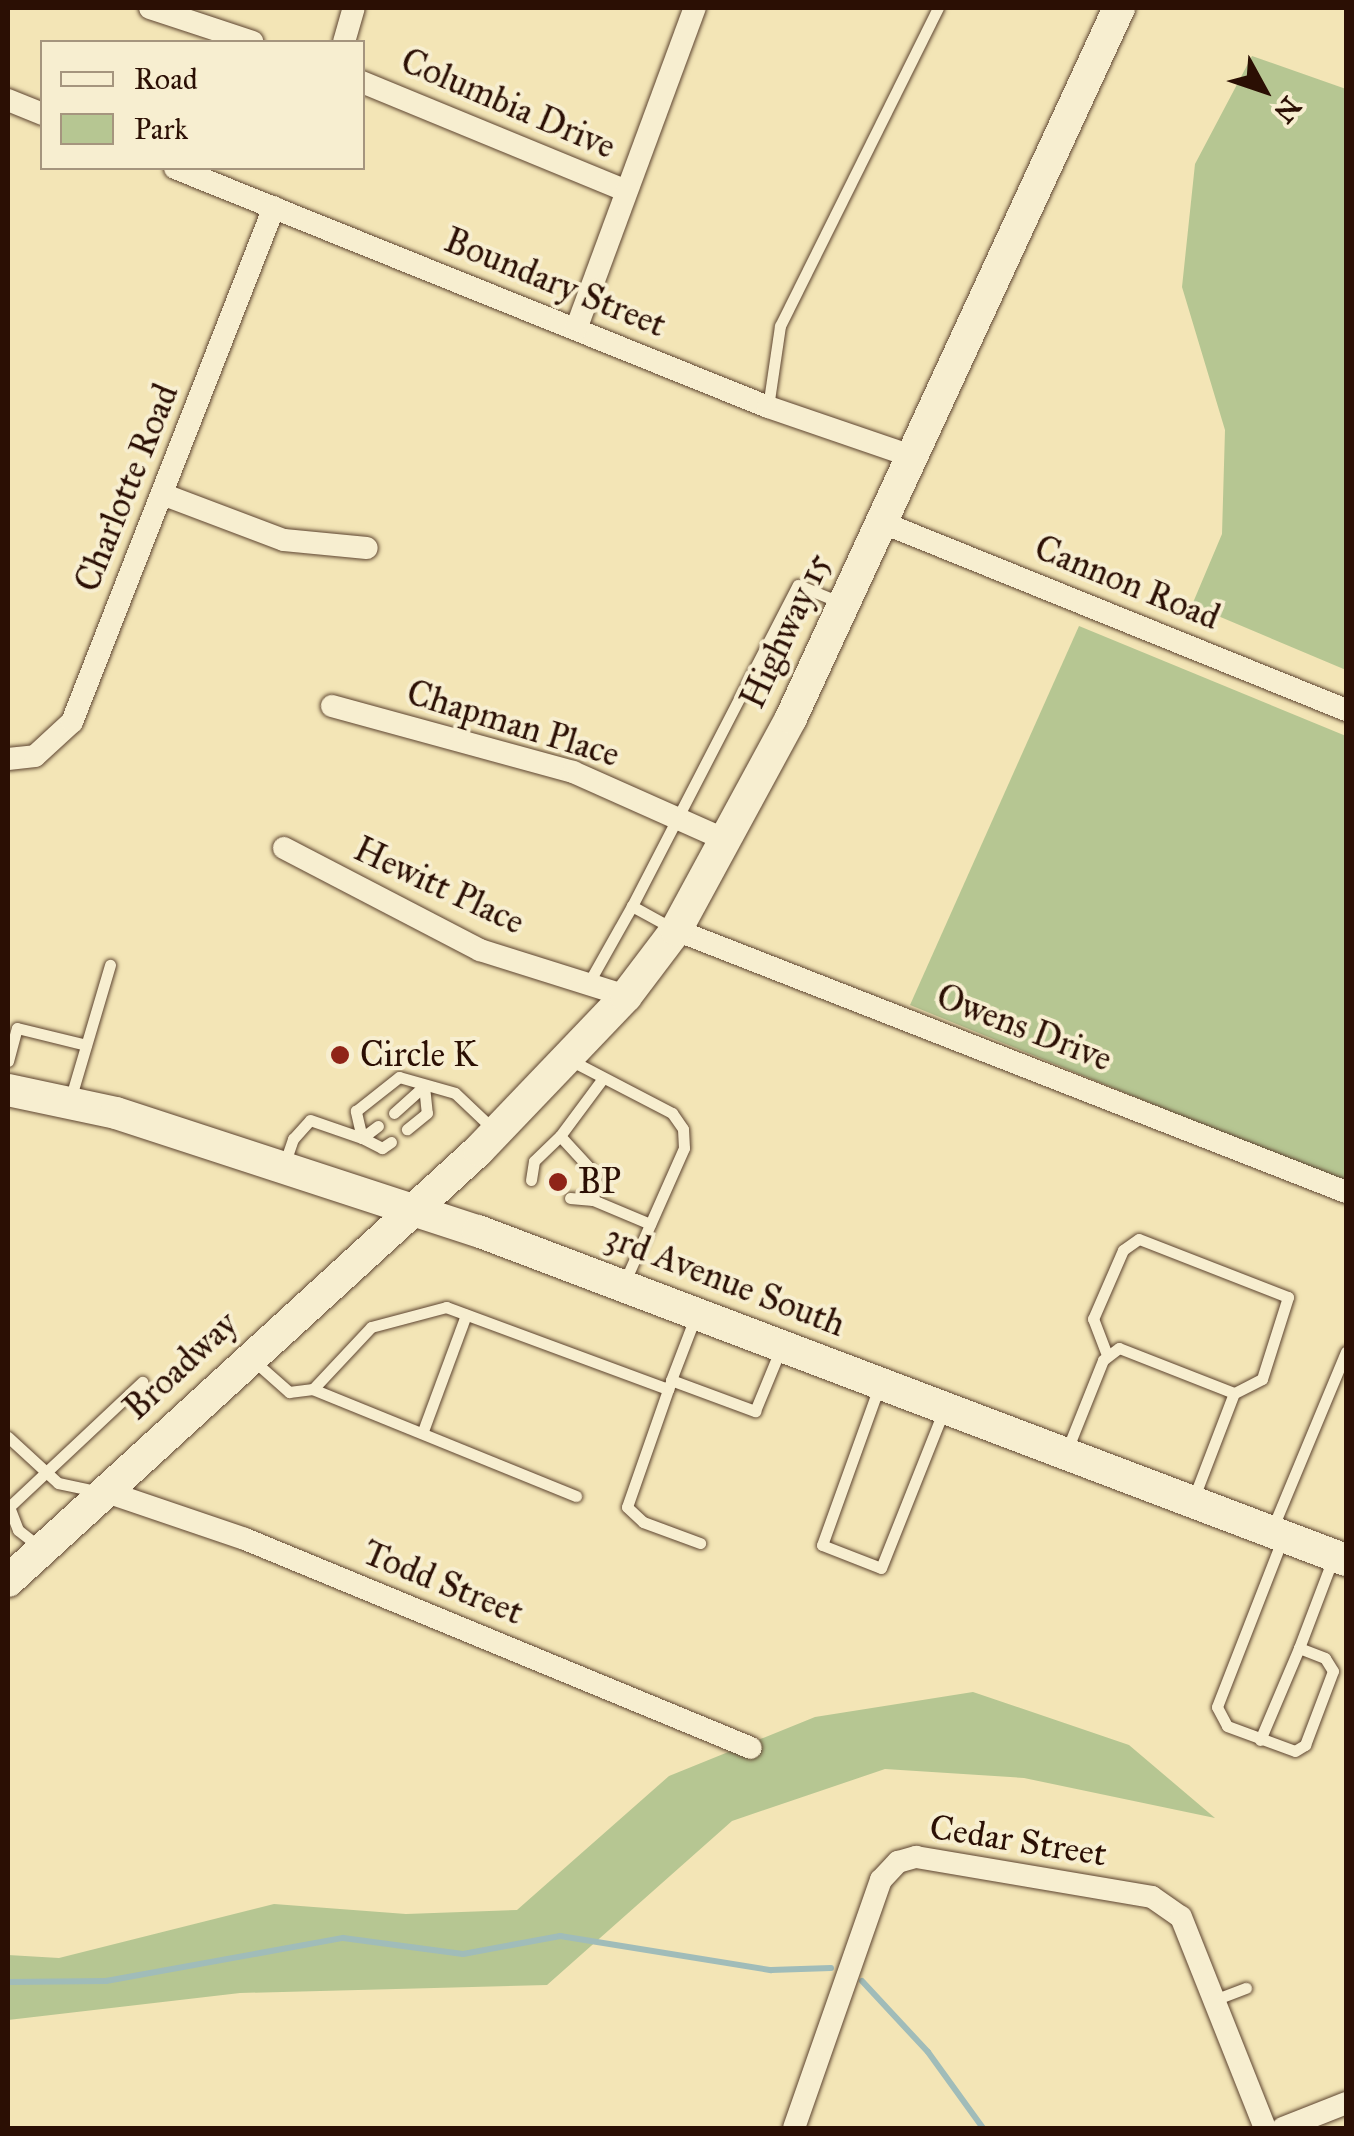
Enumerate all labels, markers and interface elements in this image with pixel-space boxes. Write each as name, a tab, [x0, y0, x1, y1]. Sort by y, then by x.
legend	[40, 40, 365, 170]
street label: Columbia Drive	[395, 40, 621, 168]
north arrow	[1214, 40, 1314, 140]
text: Road	[134, 61, 198, 97]
text: N	[1266, 89, 1308, 130]
text: Park	[134, 111, 188, 147]
street label: Boundary Street	[438, 220, 672, 346]
street label: Charlotte Road	[66, 378, 188, 598]
street label: Cannon Road	[1029, 527, 1225, 639]
street label: Highway 15	[732, 547, 840, 715]
street label: Chapman Place	[402, 672, 624, 776]
street label: Hewitt Place	[347, 828, 531, 944]
street label: Owens Drive	[931, 975, 1117, 1081]
place label: Circle K	[360, 1034, 478, 1076]
marker: Circle K	[329, 1044, 351, 1066]
place label: BP	[578, 1161, 621, 1203]
marker: BP	[547, 1171, 569, 1193]
street label: 3rd Avenue South	[599, 1216, 851, 1346]
street label: Broadway	[116, 1303, 246, 1429]
street label: Todd Street	[357, 1532, 529, 1634]
street label: Cedar Street	[927, 1806, 1109, 1876]

